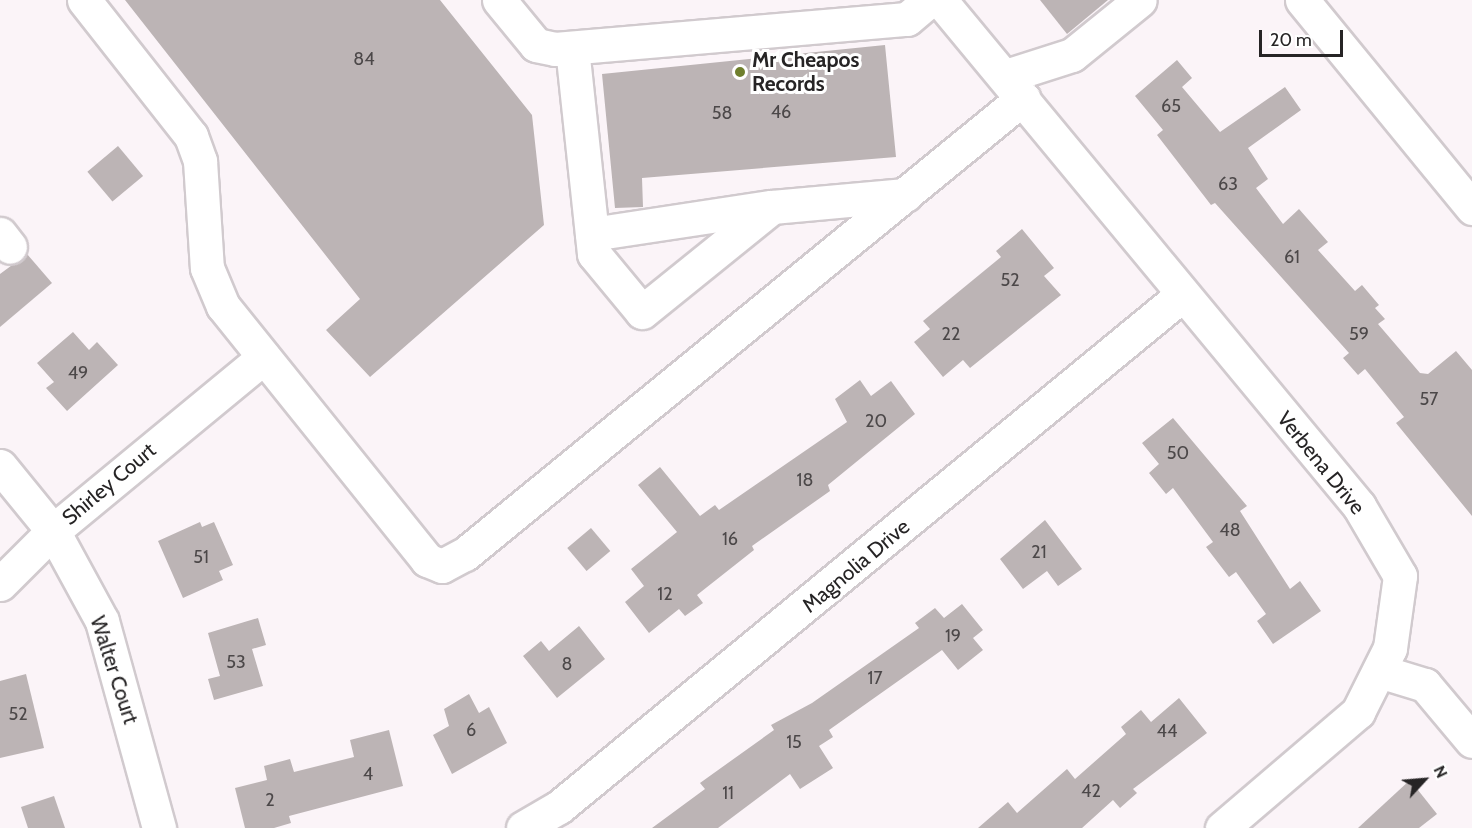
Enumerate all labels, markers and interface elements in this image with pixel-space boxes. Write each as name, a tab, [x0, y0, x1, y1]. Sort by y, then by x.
scale bar	[1262, 18, 1346, 56]
text: 20 m	[1270, 29, 1312, 51]
place label: Mr Cheapos Records	[752, 47, 859, 97]
house number: 84	[353, 48, 375, 70]
marker: Mr Cheapos Records	[733, 65, 747, 79]
house number: 65	[1161, 95, 1181, 117]
house number: 46	[771, 101, 791, 123]
house number: 58	[712, 102, 732, 124]
house number: 63	[1218, 173, 1238, 195]
house number: 61	[1284, 246, 1300, 268]
house number: 52	[1000, 269, 1020, 291]
house number: 22	[942, 323, 960, 345]
house number: 59	[1349, 323, 1369, 345]
house number: 49	[68, 362, 88, 384]
house number: 57	[1420, 388, 1438, 410]
street label: Verbena Drive	[1272, 407, 1370, 519]
house number: 20	[865, 410, 887, 432]
street label: Shirley Court	[57, 438, 161, 530]
house number: 50	[1167, 442, 1189, 464]
house number: 18	[797, 469, 813, 491]
street label: Magnolia Drive	[797, 514, 915, 618]
house number: 48	[1219, 519, 1241, 541]
house number: 16	[722, 528, 738, 550]
house number: 21	[1031, 541, 1047, 563]
house number: 51	[193, 546, 209, 568]
house number: 12	[657, 583, 673, 605]
street label: Walter Court	[85, 613, 143, 727]
house number: 19	[945, 625, 961, 647]
house number: 53	[226, 651, 246, 673]
house number: 8	[562, 653, 572, 675]
house number: 17	[868, 667, 882, 689]
house number: 52	[8, 703, 28, 725]
house number: 6	[466, 719, 476, 741]
house number: 44	[1157, 720, 1177, 742]
house number: 15	[786, 731, 802, 753]
north arrow	[1394, 750, 1454, 810]
house number: 4	[363, 763, 373, 785]
text: N	[1430, 763, 1452, 781]
house number: 42	[1081, 780, 1101, 802]
house number: 11	[722, 782, 734, 804]
house number: 2	[265, 789, 275, 811]

